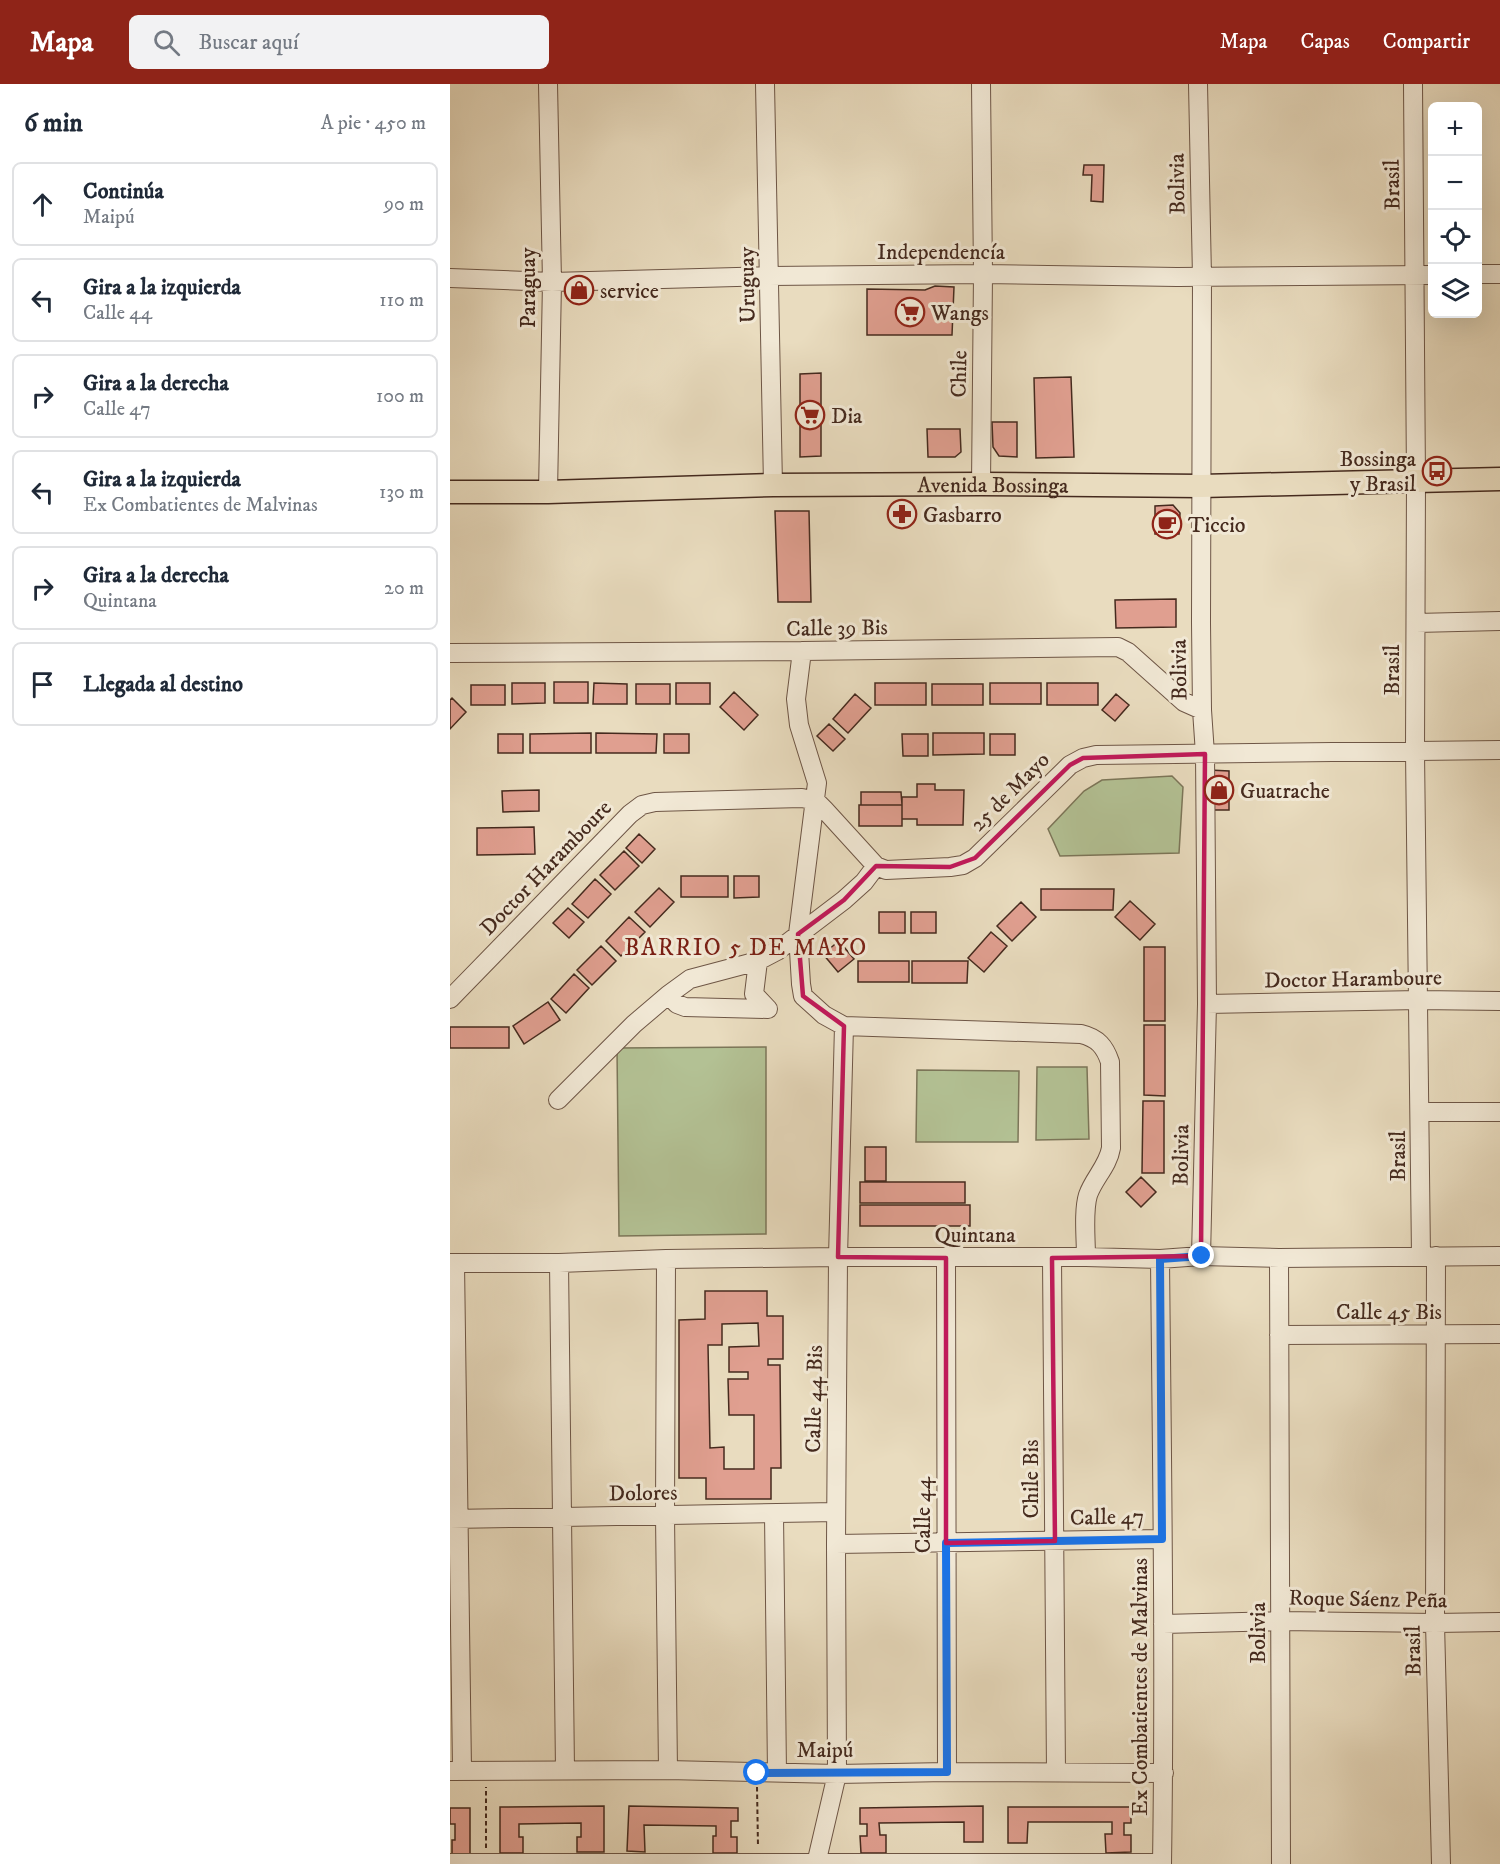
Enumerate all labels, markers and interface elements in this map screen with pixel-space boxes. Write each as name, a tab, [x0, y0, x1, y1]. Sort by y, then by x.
search box	[129, 15, 549, 69]
text: Mapa	[30, 25, 93, 60]
icon: search	[150, 26, 183, 59]
text: Buscar aquí	[198, 29, 299, 56]
text: Mapa	[1220, 29, 1267, 55]
text: Capas	[1300, 29, 1350, 55]
text: Compartir	[1383, 29, 1470, 55]
map controls	[1428, 102, 1482, 318]
button: +	[1428, 102, 1482, 156]
text: 6 min	[24, 107, 83, 140]
text: A pie · 450 m	[321, 111, 426, 136]
street label: Bolivia	[1163, 152, 1192, 215]
button: −	[1428, 156, 1482, 210]
street label: Brasil	[1379, 159, 1406, 211]
text: Continúa	[83, 178, 164, 205]
icon: ahead	[26, 188, 59, 221]
text: 90 m	[384, 192, 424, 217]
text: Maipú	[83, 205, 135, 230]
button: locate	[1428, 210, 1482, 264]
street label: Independencía	[877, 239, 1006, 266]
street label: Uruguay	[733, 246, 762, 323]
street label: Paraguay	[515, 247, 542, 328]
button: layers	[1428, 264, 1482, 318]
text: Gira a la izquierda	[83, 274, 241, 301]
shop icon: service	[563, 274, 595, 306]
place label: service	[600, 278, 659, 305]
icon: left	[26, 284, 59, 317]
text: 110 m	[379, 288, 424, 313]
supermarket icon: Wangs	[894, 296, 926, 328]
place label: Wangs	[930, 300, 989, 327]
text: Calle 44	[83, 301, 152, 326]
street label: Chile	[946, 350, 973, 398]
text: Gira a la derecha	[83, 370, 229, 397]
icon: right	[26, 380, 59, 413]
text: 100 m	[376, 384, 424, 409]
text: Calle 47	[83, 397, 151, 422]
supermarket icon: Dia	[794, 399, 826, 431]
place label: Dia	[831, 403, 863, 430]
place label: Bossinga y Brasil	[1339, 446, 1417, 498]
bus stop icon: Bossinga y Brasil	[1421, 455, 1453, 487]
text: Gira a la izquierda	[83, 466, 241, 493]
street label: Avenida Bossinga	[917, 472, 1069, 500]
icon: left	[26, 476, 59, 509]
text: 130 m	[379, 480, 424, 505]
text: Ex Combatientes de Malvinas	[83, 493, 318, 518]
pharmacy icon: Gasbarro	[886, 498, 918, 530]
place label: Gasbarro	[923, 502, 1002, 529]
cafe icon: Ticcio	[1151, 508, 1183, 540]
place label: Ticcio	[1188, 512, 1246, 539]
text: Gira a la derecha	[83, 562, 229, 589]
icon: right	[26, 572, 59, 605]
text: 20 m	[384, 576, 424, 601]
text: Quintana	[83, 589, 157, 614]
street label: Calle 39 Bis	[786, 614, 888, 643]
street label: Bolivia	[1165, 638, 1194, 701]
street label: Brasil	[1379, 644, 1406, 695]
icon: arrive	[26, 668, 59, 701]
text: Llegada al destino	[83, 671, 243, 698]
street label: 25 de Mayo	[965, 747, 1055, 837]
shop icon: Guatrache	[1203, 774, 1235, 806]
place label: Guatrache	[1240, 778, 1330, 805]
street label: Doctor Haramboure	[475, 795, 618, 941]
district label: BARRIO 5 DE MAYO	[624, 933, 868, 963]
street label: Doctor Haramboure	[1264, 964, 1442, 995]
street label: Bolivia	[1167, 1123, 1196, 1186]
street label: Brasil	[1385, 1130, 1412, 1181]
street label: Quintana	[934, 1222, 1016, 1249]
route end	[1188, 1242, 1214, 1268]
street label: Calle 45 Bis	[1336, 1299, 1442, 1326]
street label: Calle 44 Bis	[800, 1345, 829, 1453]
street label: Chile Bis	[1018, 1439, 1045, 1519]
street label: Calle 44	[910, 1476, 937, 1553]
street label: Dolores	[608, 1479, 678, 1508]
street label: Calle 47	[1070, 1503, 1144, 1532]
street label: Ex Combatientes de Malvinas	[1127, 1558, 1154, 1816]
street label: Roque Sáenz Peña	[1288, 1585, 1448, 1614]
street label: Bolivia	[1245, 1602, 1272, 1664]
street label: Brasil	[1400, 1625, 1427, 1677]
street label: Maipú	[797, 1737, 853, 1764]
route start	[743, 1759, 769, 1785]

